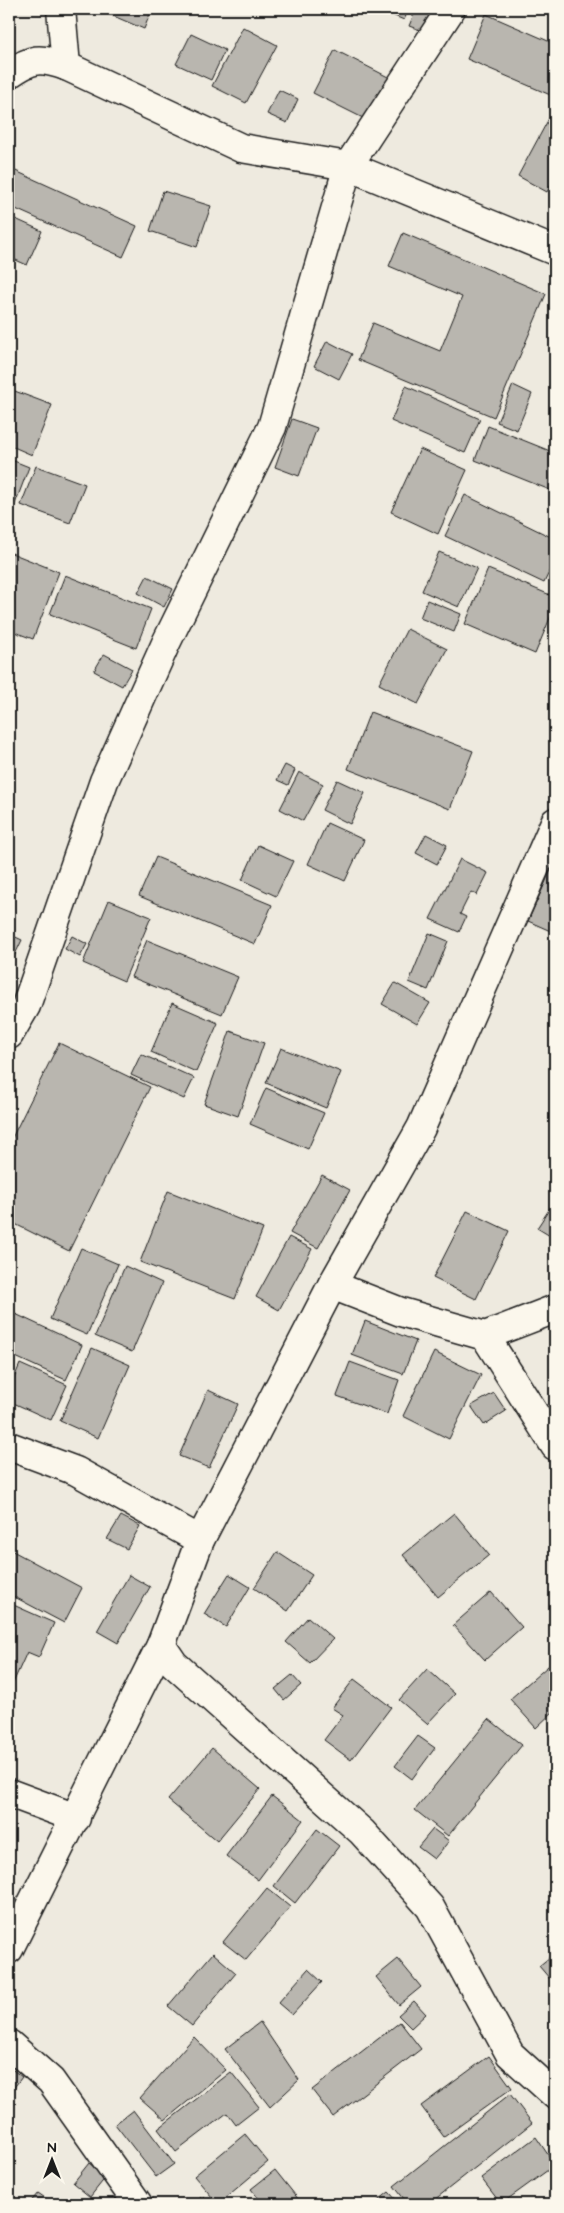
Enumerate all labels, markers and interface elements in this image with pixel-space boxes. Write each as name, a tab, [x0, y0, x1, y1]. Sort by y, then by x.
north arrow	[28, 2136, 78, 2186]
text: N	[48, 2138, 57, 2158]

